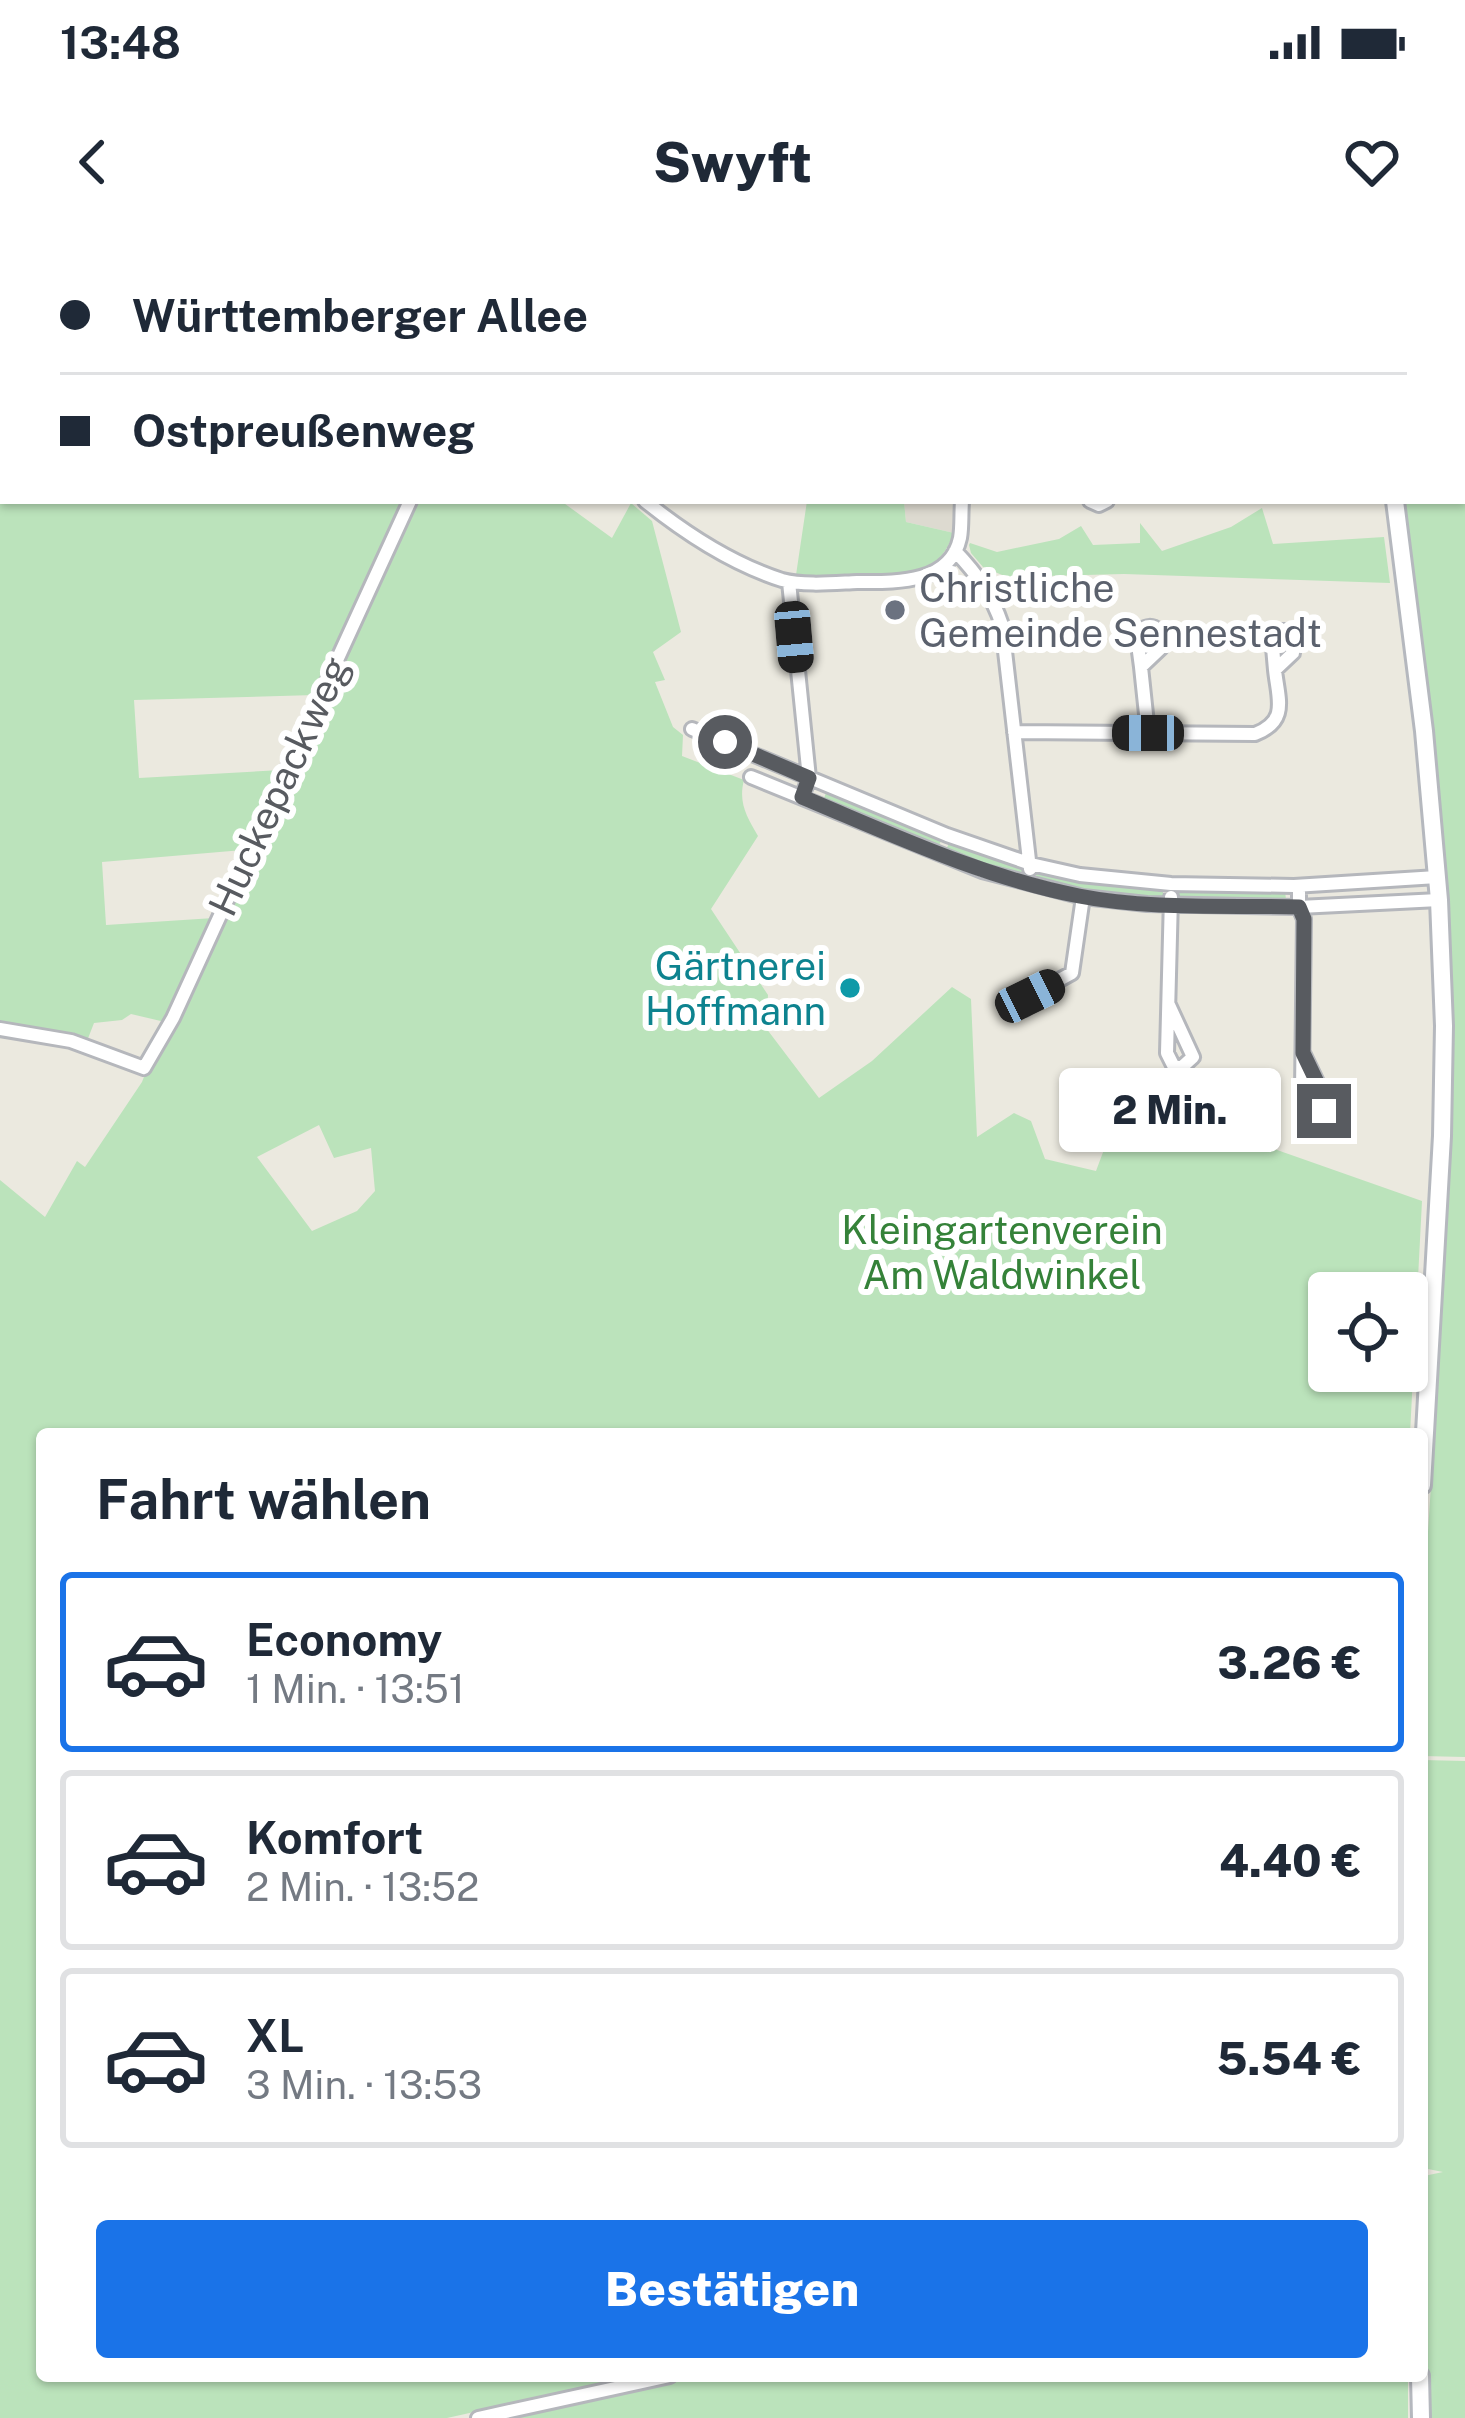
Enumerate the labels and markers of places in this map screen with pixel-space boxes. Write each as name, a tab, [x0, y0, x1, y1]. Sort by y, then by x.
place label: Christliche Gemeinde Sennestadt	[919, 565, 1322, 656]
marker: Christliche Gemeinde Sennestadt	[882, 597, 908, 623]
place label: Gärtnerei Hoffmann	[645, 943, 826, 1034]
marker: Gärtnerei Hoffmann	[837, 975, 863, 1001]

